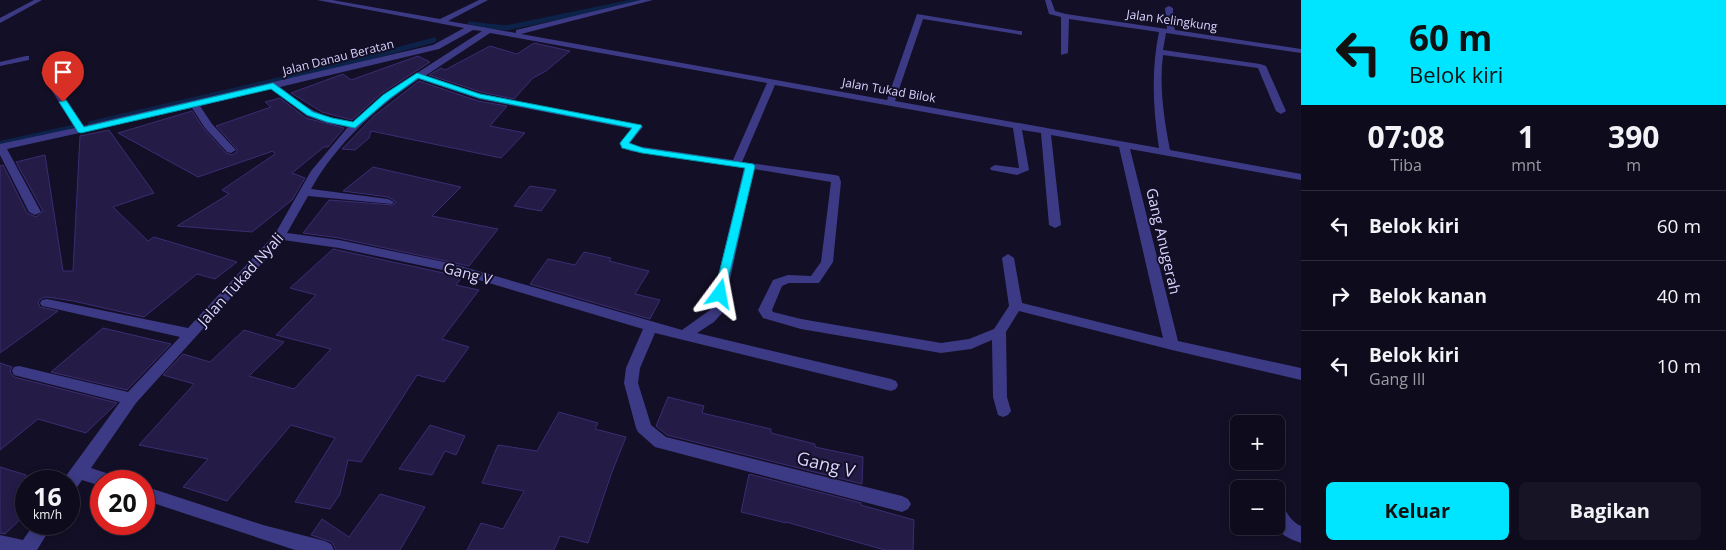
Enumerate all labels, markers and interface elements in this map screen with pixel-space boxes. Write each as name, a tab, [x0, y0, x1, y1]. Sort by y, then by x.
street label: Jalan Kelingkung	[1124, 5, 1219, 35]
text: 60 m	[1409, 14, 1492, 61]
icon: left	[1326, 20, 1391, 85]
street label: Jalan Danau Beratan	[280, 35, 396, 79]
pin	[42, 51, 84, 102]
icon: arrive	[49, 58, 77, 86]
text: Belok kiri	[1409, 59, 1503, 89]
street label: Jalan Tukad Bilok	[840, 73, 938, 107]
text: 07:08	[1368, 116, 1445, 157]
text: 1	[1518, 116, 1535, 157]
text: 390	[1608, 116, 1659, 157]
text: Tiba	[1390, 154, 1422, 176]
text: mnt	[1511, 154, 1542, 176]
text: m	[1626, 154, 1641, 176]
street label: Gang Anugerah	[1142, 186, 1186, 296]
icon: left	[1326, 212, 1354, 240]
text: Belok kiri	[1369, 213, 1459, 239]
text: 60 m	[1657, 213, 1701, 239]
street label: Jalan Tukad Nyali	[191, 228, 287, 331]
street label: Gang V	[442, 257, 495, 289]
position arrow	[693, 267, 745, 319]
icon: right	[1326, 282, 1354, 310]
text: Belok kanan	[1369, 283, 1487, 309]
text: 40 m	[1657, 283, 1701, 309]
text: Belok kiri	[1369, 342, 1459, 368]
icon: left	[1326, 352, 1354, 380]
text: 10 m	[1657, 353, 1701, 379]
text: Gang III	[1369, 368, 1426, 390]
map controls	[1230, 415, 1285, 535]
button: +	[1230, 415, 1285, 470]
street label: Gang V	[794, 445, 858, 483]
speed limit sign: 20	[90, 470, 155, 535]
text: 16	[33, 479, 62, 513]
button: −	[1230, 480, 1285, 535]
button: Keluar	[1326, 482, 1509, 540]
button: Bagikan	[1519, 482, 1701, 540]
text: km/h	[33, 506, 62, 523]

